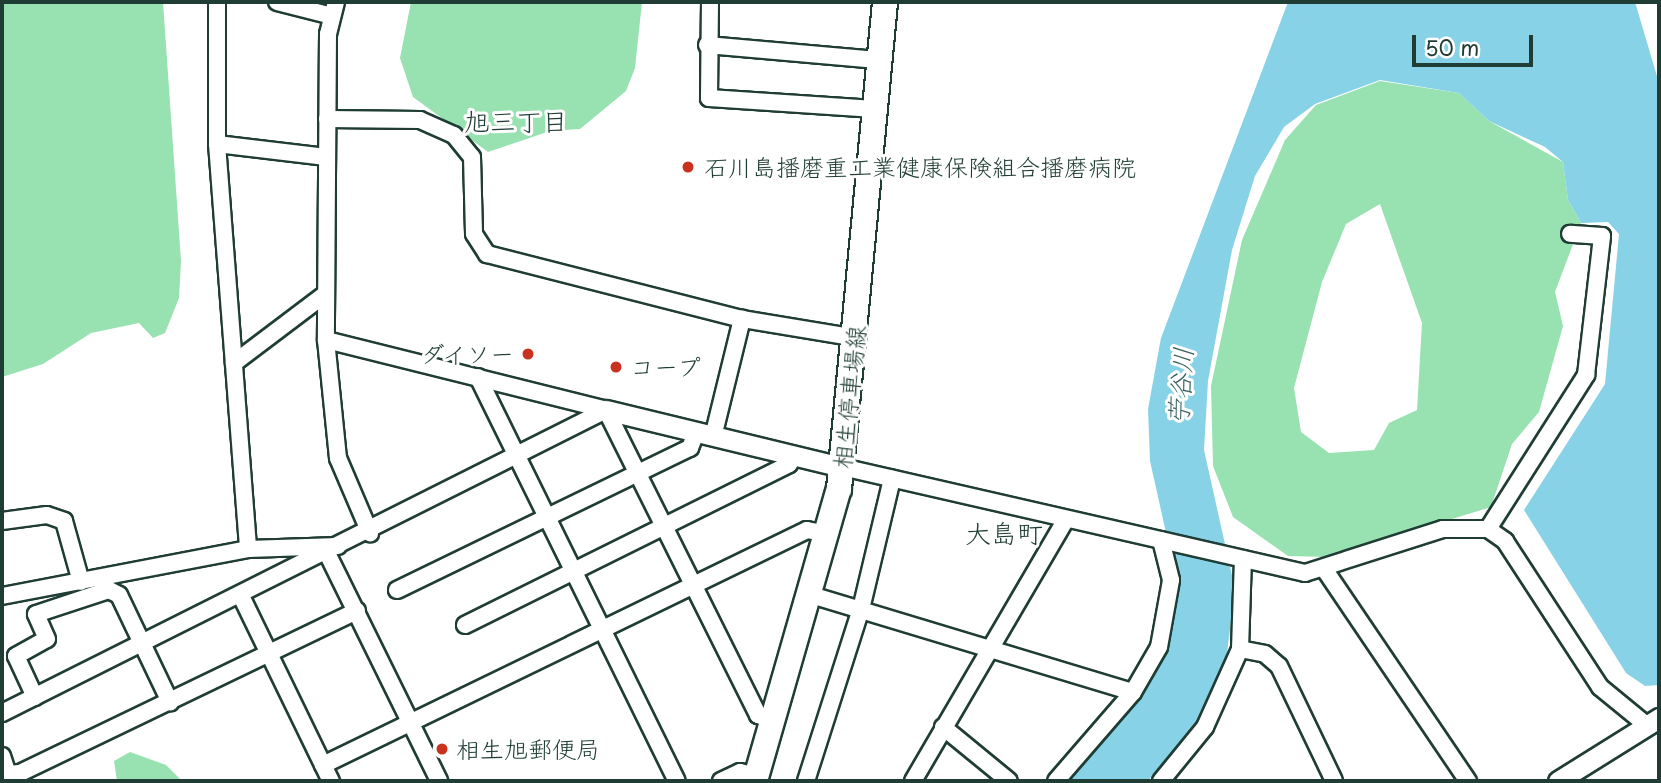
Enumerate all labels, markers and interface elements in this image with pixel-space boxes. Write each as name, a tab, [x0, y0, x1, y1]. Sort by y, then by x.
scale bar	[1416, 21, 1537, 65]
text: 50 m	[1425, 31, 1479, 63]
district label: 旭三丁目	[464, 105, 568, 137]
place label: 石川島播磨重工業健康保険組合播磨病院	[704, 153, 1136, 181]
marker: 石川島播磨重工業健康保険組合播磨病院	[678, 157, 698, 177]
street label: 相生停車場線	[827, 324, 871, 470]
place label: ダイソー	[418, 340, 514, 368]
marker: ダイソー	[520, 346, 536, 362]
water label: 苧谷川	[1162, 346, 1198, 426]
place label: コープ	[630, 353, 702, 381]
marker: コープ	[608, 359, 624, 375]
district label: 大島町	[965, 517, 1043, 549]
place label: 相生旭郵便局	[456, 735, 600, 763]
marker: 相生旭郵便局	[434, 741, 450, 757]

